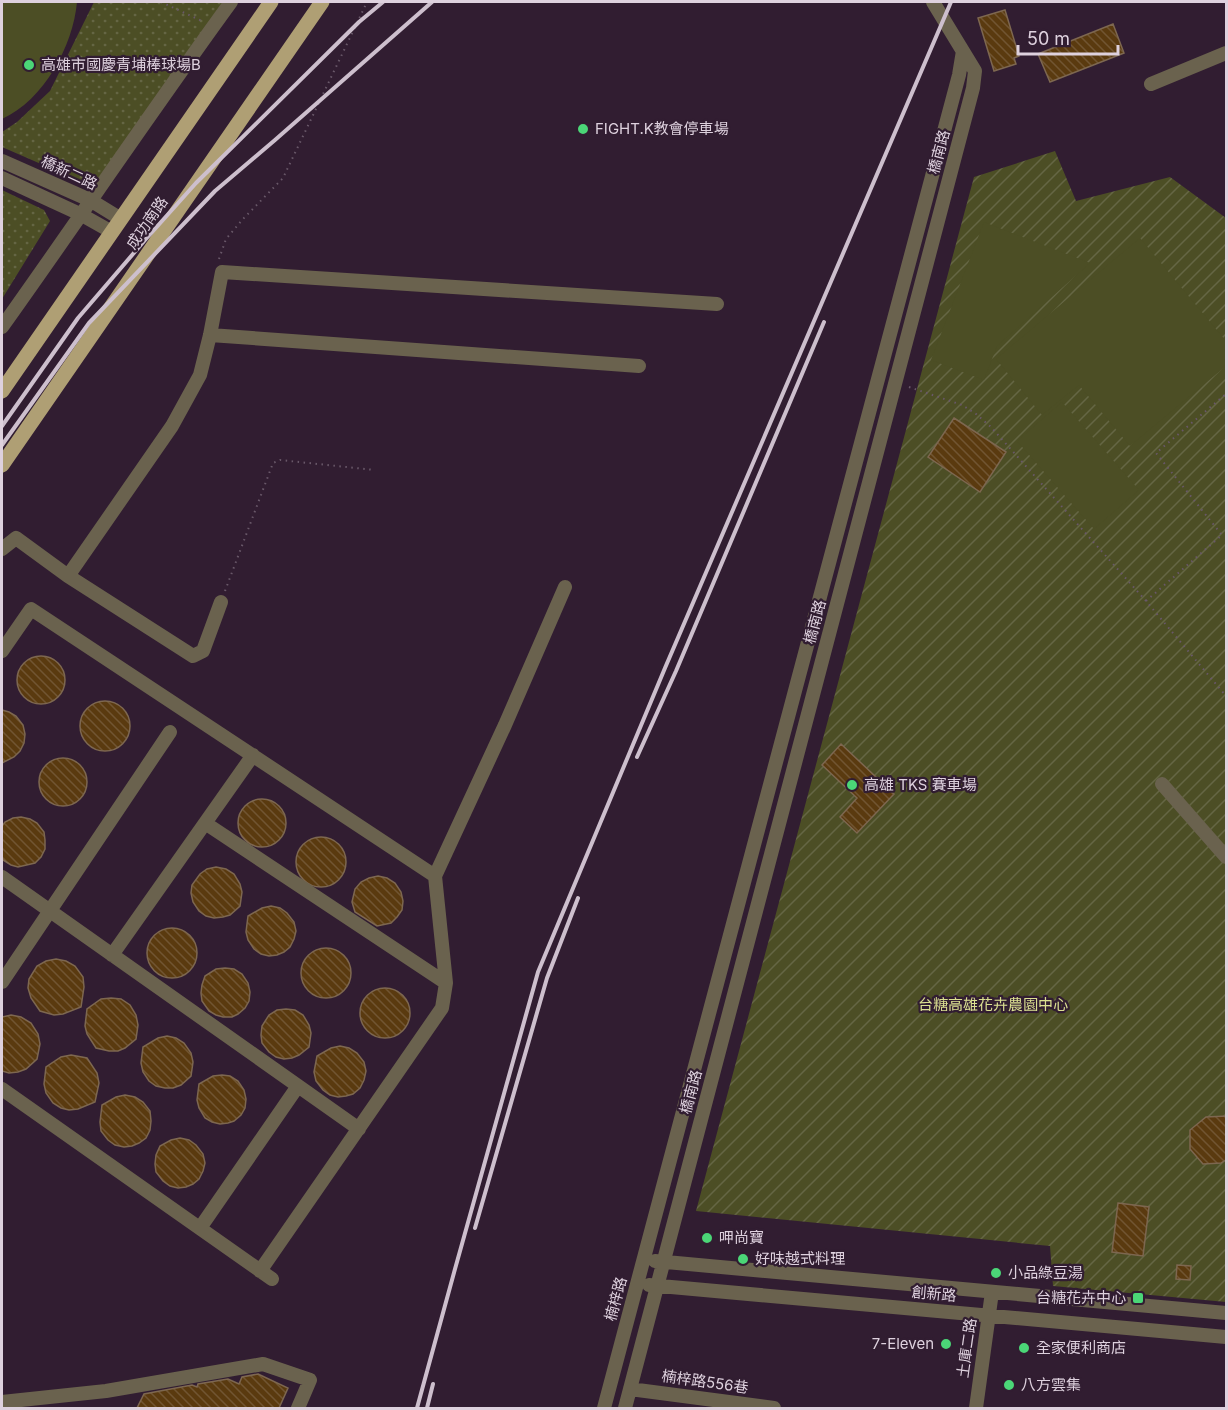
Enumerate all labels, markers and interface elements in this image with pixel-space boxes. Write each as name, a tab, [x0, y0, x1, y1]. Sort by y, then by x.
scale bar	[1018, 18, 1118, 56]
text: 50 m	[1027, 28, 1070, 49]
place label: 高雄市國慶青埔棒球場B	[41, 55, 201, 74]
marker: 高雄市國慶青埔棒球場B	[22, 58, 36, 72]
place label: FIGHT.K教會停車場	[595, 119, 729, 138]
marker: FIGHT.K教會停車場	[576, 122, 590, 136]
street label: 橋南路	[924, 128, 954, 176]
street label: 橋新二路	[38, 151, 100, 194]
street label: 成功南路	[122, 193, 172, 253]
street label: 橋南路	[800, 598, 830, 646]
place label: 高雄 TKS 賽車場	[864, 775, 977, 794]
marker: 高雄 TKS 賽車場	[845, 778, 859, 792]
park label: 台糖高雄花卉農園中心	[918, 995, 1068, 1014]
street label: 橋南路	[676, 1068, 706, 1116]
place label: 呷尚寶	[719, 1228, 764, 1247]
marker: 呷尚寶	[700, 1231, 714, 1245]
place label: 好味越式料理	[755, 1249, 845, 1268]
marker: 好味越式料理	[736, 1252, 750, 1266]
place label: 小品綠豆湯	[1008, 1263, 1083, 1282]
marker: 小品綠豆湯	[989, 1266, 1003, 1280]
street label: 楠梓路	[601, 1275, 631, 1323]
street label: 創新路	[911, 1282, 957, 1305]
place label: 台糖花卉中心	[1036, 1288, 1126, 1307]
marker: 台糖花卉中心	[1131, 1291, 1145, 1305]
street label: 土庫二路	[953, 1317, 980, 1379]
place label: 7-Eleven	[872, 1334, 934, 1353]
marker: 7-Eleven	[939, 1337, 953, 1351]
place label: 全家便利商店	[1036, 1338, 1126, 1357]
marker: 全家便利商店	[1017, 1341, 1031, 1355]
street label: 楠梓路556巷	[660, 1366, 750, 1397]
place label: 八方雲集	[1021, 1375, 1081, 1394]
marker: 八方雲集	[1002, 1378, 1016, 1392]

